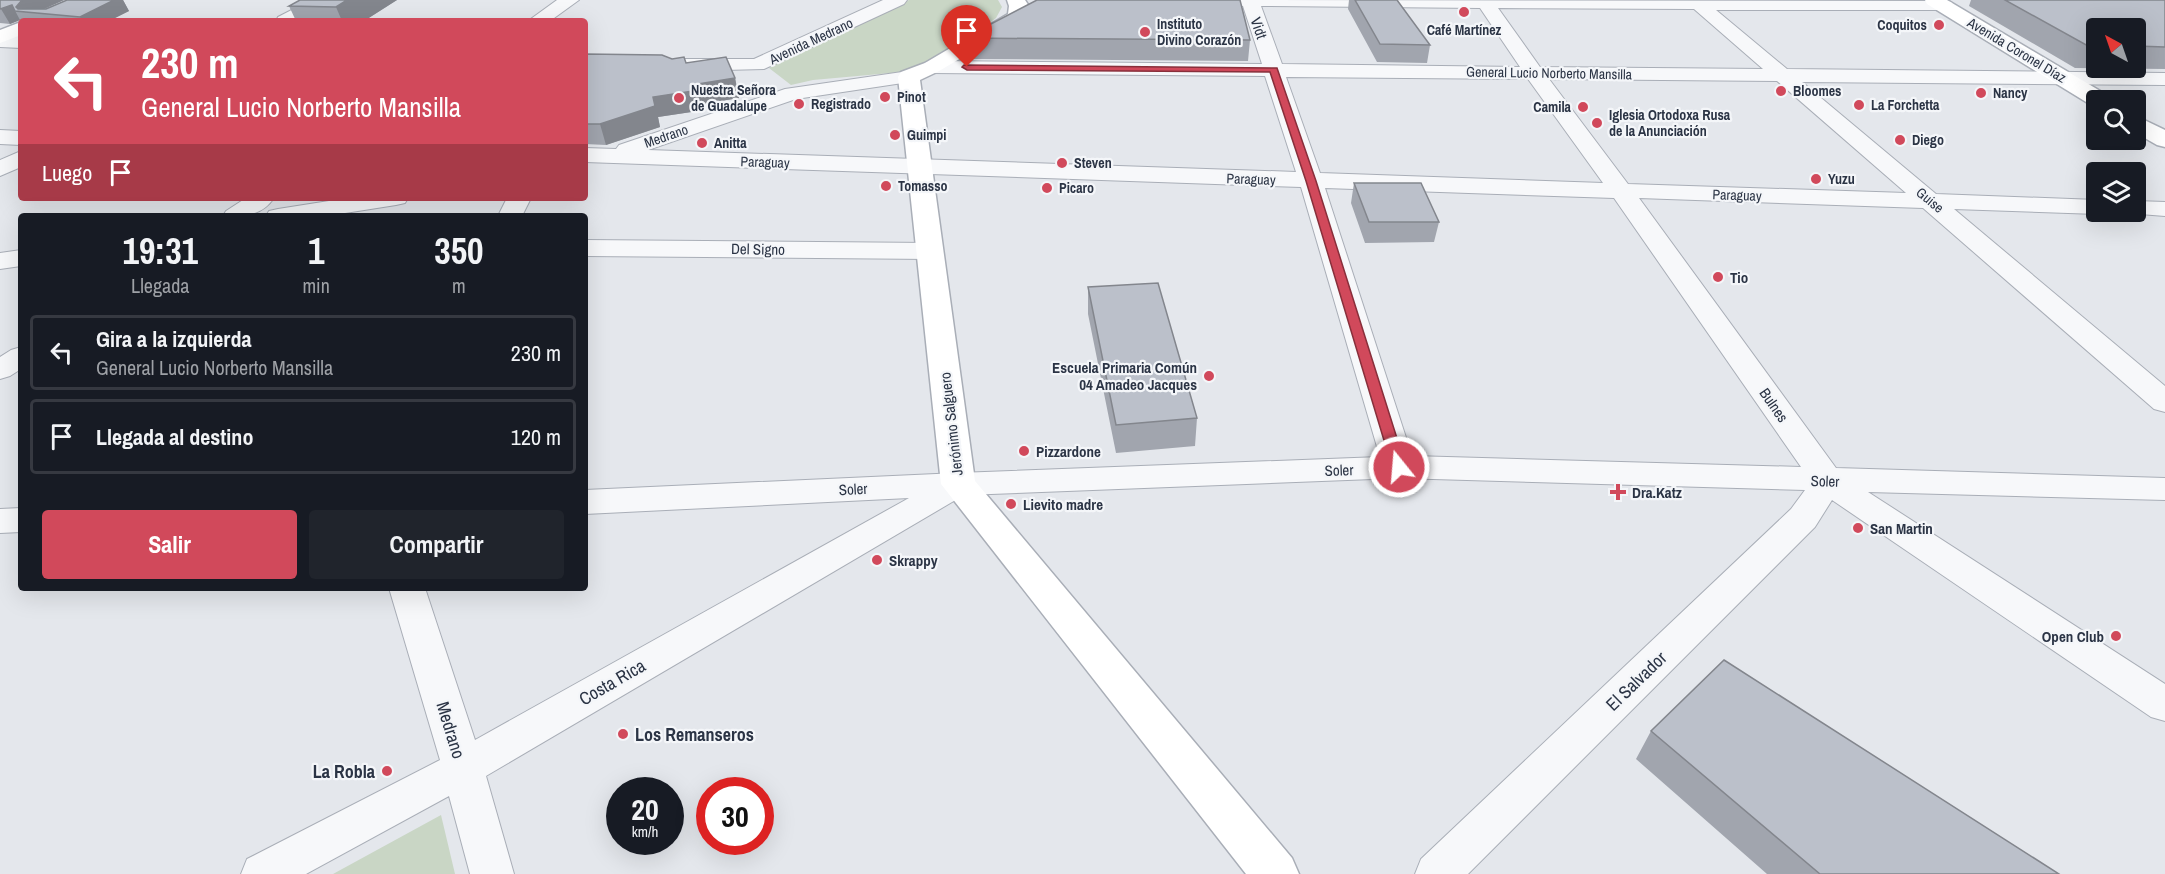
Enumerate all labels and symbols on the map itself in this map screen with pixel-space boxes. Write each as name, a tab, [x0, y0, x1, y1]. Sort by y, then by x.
pin	[941, 5, 992, 67]
marker: Café Martínez	[1457, 5, 1471, 19]
street label: Avenida Coronel Díaz	[1963, 13, 2070, 87]
street label: Avenida Medrano	[765, 14, 856, 69]
street label: Vidt	[1246, 14, 1273, 42]
place label: Instituto Divino Corazón	[1157, 15, 1241, 49]
place label: Coquitos	[1877, 16, 1927, 34]
marker: Coquitos	[1932, 18, 1946, 32]
north arrow	[2086, 18, 2146, 78]
place label: Café Martínez	[1427, 21, 1502, 39]
marker: Instituto Divino Corazón	[1138, 25, 1152, 39]
street label: General Lucio Norberto Mansilla	[1466, 63, 1633, 83]
place label: Nuestra Señora de Guadalupe	[691, 81, 776, 115]
place label: Bloomes	[1793, 82, 1841, 100]
marker: Bloomes	[1774, 84, 1788, 98]
place label: Nancy	[1993, 84, 2028, 102]
marker: Nancy	[1974, 86, 1988, 100]
place label: Pinot	[897, 88, 926, 106]
marker: Pinot	[878, 90, 892, 104]
marker: Nuestra Señora de Guadalupe	[672, 91, 686, 105]
place label: Registrado	[811, 95, 871, 113]
place label: La Forchetta	[1871, 96, 1940, 114]
marker: Registrado	[792, 97, 806, 111]
place label: Camila	[1533, 98, 1572, 116]
marker: La Forchetta	[1852, 98, 1866, 112]
marker: Camila	[1576, 100, 1590, 114]
place label: Iglesia Ortodoxa Rusa de la Anunciación	[1609, 106, 1731, 140]
marker: Iglesia Ortodoxa Rusa de la Anunciación	[1590, 116, 1604, 130]
street label: Medrano	[642, 120, 690, 152]
place label: Guimpi	[907, 126, 947, 144]
marker: Guimpi	[888, 128, 902, 142]
place label: Diego	[1912, 131, 1944, 149]
marker: Diego	[1893, 133, 1907, 147]
place label: Anitta	[714, 134, 747, 152]
marker: Anitta	[695, 136, 709, 150]
street label: Paraguay	[740, 152, 790, 172]
place label: Steven	[1074, 154, 1112, 172]
marker: Steven	[1055, 156, 1069, 170]
street label: Paraguay	[1226, 169, 1276, 189]
place label: Yuzu	[1828, 170, 1855, 188]
marker: Yuzu	[1809, 172, 1823, 186]
place label: Tomasso	[898, 177, 948, 195]
marker: Tomasso	[879, 179, 893, 193]
place label: Picaro	[1059, 179, 1094, 197]
marker: Picaro	[1040, 181, 1054, 195]
street label: Guise	[1912, 183, 1948, 217]
street label: Paraguay	[1712, 185, 1762, 205]
street label: Del Signo	[731, 238, 785, 260]
place label: Tio	[1730, 267, 1748, 288]
marker: Tio	[1711, 270, 1725, 284]
place label: Escuela Primaria Común 04 Amadeo Jacques	[1052, 357, 1197, 395]
marker: Escuela Primaria Común 04 Amadeo Jacques	[1202, 369, 1216, 383]
street label: Jerónimo Salguero	[934, 371, 968, 477]
street label: Bulnes	[1755, 384, 1793, 426]
position arrow	[1367, 435, 1431, 499]
place label: Pizzardone	[1036, 441, 1101, 462]
marker: Pizzardone	[1017, 444, 1031, 458]
street label: Soler	[1324, 459, 1354, 481]
street label: Soler	[1810, 470, 1840, 492]
street label: Soler	[838, 478, 868, 500]
place label: Dra.Katz	[1632, 482, 1682, 503]
marker: Dra.Katz	[1609, 483, 1627, 501]
place label: Lievito madre	[1023, 494, 1103, 515]
marker: Lievito madre	[1004, 497, 1018, 511]
place label: San Martin	[1870, 518, 1933, 539]
marker: San Martin	[1851, 521, 1865, 535]
place label: Skrappy	[889, 550, 938, 571]
marker: Skrappy	[870, 553, 884, 567]
place label: Open Club	[2042, 626, 2104, 647]
marker: Open Club	[2109, 629, 2123, 643]
street label: El Salvador	[1600, 646, 1672, 716]
street label: Costa Rica	[574, 653, 650, 711]
street label: Medrano	[431, 698, 471, 762]
place label: Los Remanseros	[635, 722, 754, 747]
marker: Los Remanseros	[616, 727, 630, 741]
place label: La Robla	[313, 759, 376, 784]
marker: La Robla	[380, 764, 394, 778]
speed limit sign: 30	[696, 777, 774, 855]

